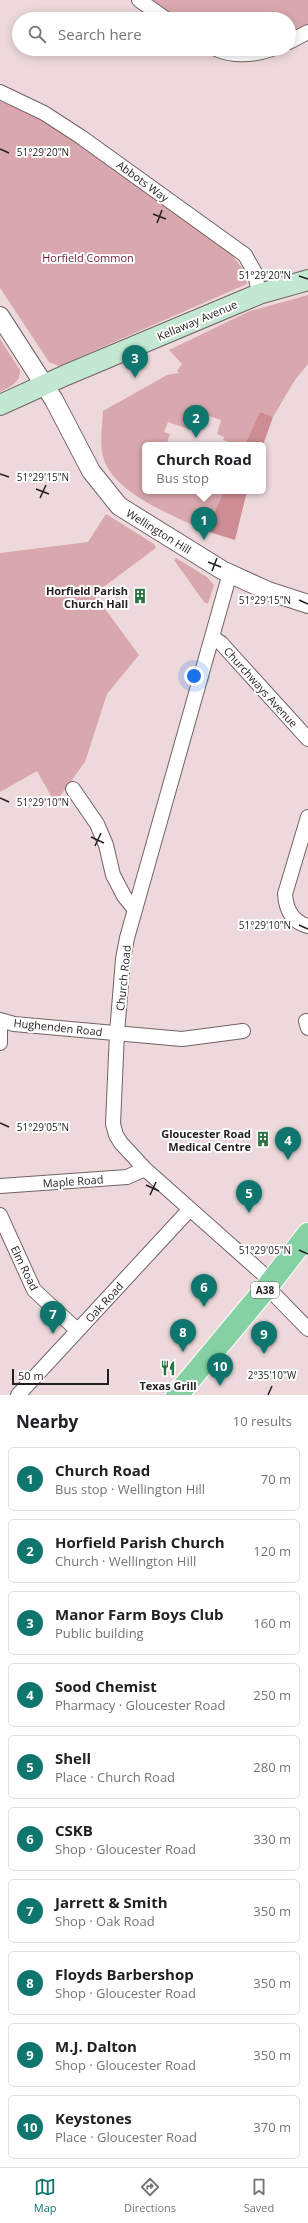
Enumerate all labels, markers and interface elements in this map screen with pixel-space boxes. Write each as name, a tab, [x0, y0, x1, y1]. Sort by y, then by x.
search box	[12, 12, 296, 56]
icon: search	[26, 23, 48, 45]
text: Search here	[58, 24, 142, 44]
text: 51°29'20"N	[17, 145, 69, 159]
street label: Abbots Way	[114, 157, 172, 205]
park label: Horfield Common	[42, 250, 134, 265]
text: 51°29'20"N	[239, 268, 291, 282]
street label: Kellaway Avenue	[155, 296, 239, 344]
pin: 3	[122, 345, 148, 378]
pin: 2	[183, 405, 209, 438]
popup	[142, 442, 266, 494]
text: Church Road	[156, 449, 252, 469]
text: Bus stop	[156, 469, 209, 487]
text: 51°29'15"N	[17, 470, 69, 484]
street label: Wellington Hill	[124, 505, 194, 557]
pin: 1	[191, 507, 217, 540]
place label: Horfield Parish Church Hall	[46, 583, 128, 611]
building icon: Horfield Parish Church Hall	[131, 587, 149, 605]
text: 51°29'15"N	[239, 593, 291, 607]
street label: Churchways Avenue	[221, 644, 301, 730]
your location	[184, 666, 204, 686]
text: 51°29'10"N	[17, 795, 69, 809]
text: 51°29'10"N	[239, 918, 291, 932]
street label: Church Road	[112, 944, 134, 1012]
street label: Hughenden Road	[13, 1015, 103, 1039]
text: 51°29'05"N	[17, 1120, 69, 1134]
place label: Gloucester Road Medical Centre	[161, 1126, 251, 1154]
pin: 4	[275, 1127, 301, 1160]
building icon: Gloucester Road Medical Centre	[254, 1130, 272, 1148]
street label: Maple Road	[42, 1171, 104, 1191]
pin: 5	[236, 1180, 262, 1213]
street label: Elm Road	[8, 1243, 42, 1293]
text: 51°29'05"N	[239, 1243, 291, 1257]
pin: 6	[191, 1274, 217, 1307]
street label: Oak Road	[82, 1279, 126, 1325]
road number: A38	[251, 1282, 279, 1298]
pin: 7	[40, 1301, 66, 1334]
pin: 8	[170, 1319, 196, 1352]
pin: 9	[251, 1321, 277, 1354]
pin: 10	[207, 1353, 233, 1386]
restaurant icon: Texas Grill	[159, 1359, 177, 1377]
scale bar	[12, 1367, 109, 1386]
text: 50 m	[18, 1368, 44, 1383]
text: 2°35'10"W	[248, 1368, 297, 1382]
place label: Texas Grill	[139, 1378, 197, 1393]
text: Nearby	[16, 1410, 78, 1433]
text: 10 results	[233, 1412, 292, 1430]
text: Church Road	[55, 1460, 150, 1480]
text: 1	[26, 1470, 34, 1488]
text: 70 m	[261, 1470, 291, 1488]
text: Bus stop · Wellington Hill	[55, 1480, 205, 1498]
text: Horfield Parish Church	[55, 1532, 225, 1552]
text: 2	[26, 1542, 34, 1560]
text: 120 m	[253, 1542, 291, 1560]
text: Church · Wellington Hill	[55, 1552, 196, 1570]
text: Manor Farm Boys Club	[55, 1604, 224, 1624]
text: 3	[26, 1614, 34, 1632]
text: 160 m	[253, 1614, 291, 1632]
text: Public building	[55, 1624, 144, 1642]
text: Sood Chemist	[55, 1676, 157, 1696]
text: 4	[26, 1686, 34, 1704]
text: 250 m	[253, 1686, 291, 1704]
text: Pharmacy · Gloucester Road	[55, 1696, 225, 1714]
text: Shell	[55, 1748, 91, 1768]
text: 5	[26, 1758, 34, 1776]
text: 280 m	[253, 1758, 291, 1776]
text: Place · Church Road	[55, 1768, 175, 1786]
text: CSKB	[55, 1820, 93, 1840]
text: 6	[26, 1830, 34, 1848]
text: 330 m	[253, 1830, 291, 1848]
text: Shop · Gloucester Road	[55, 1840, 196, 1858]
text: Jarrett & Smith	[55, 1892, 168, 1912]
text: 7	[26, 1902, 34, 1920]
text: 350 m	[253, 1902, 291, 1920]
text: Shop · Oak Road	[55, 1912, 155, 1930]
text: Floyds Barbershop	[55, 1964, 194, 1984]
text: 8	[26, 1974, 34, 1992]
text: 350 m	[253, 1974, 291, 1992]
text: Shop · Gloucester Road	[55, 1984, 196, 2002]
text: M.J. Dalton	[55, 2036, 137, 2056]
text: 9	[26, 2046, 34, 2064]
text: 350 m	[253, 2046, 291, 2064]
text: Shop · Gloucester Road	[55, 2056, 196, 2074]
text: Keystones	[55, 2108, 132, 2128]
text: 10	[23, 2118, 37, 2136]
text: 370 m	[253, 2118, 291, 2136]
text: Place · Gloucester Road	[55, 2128, 197, 2146]
tab: Map	[34, 2176, 57, 2215]
tab: Directions	[124, 2176, 176, 2215]
tab: Saved	[244, 2176, 274, 2215]

